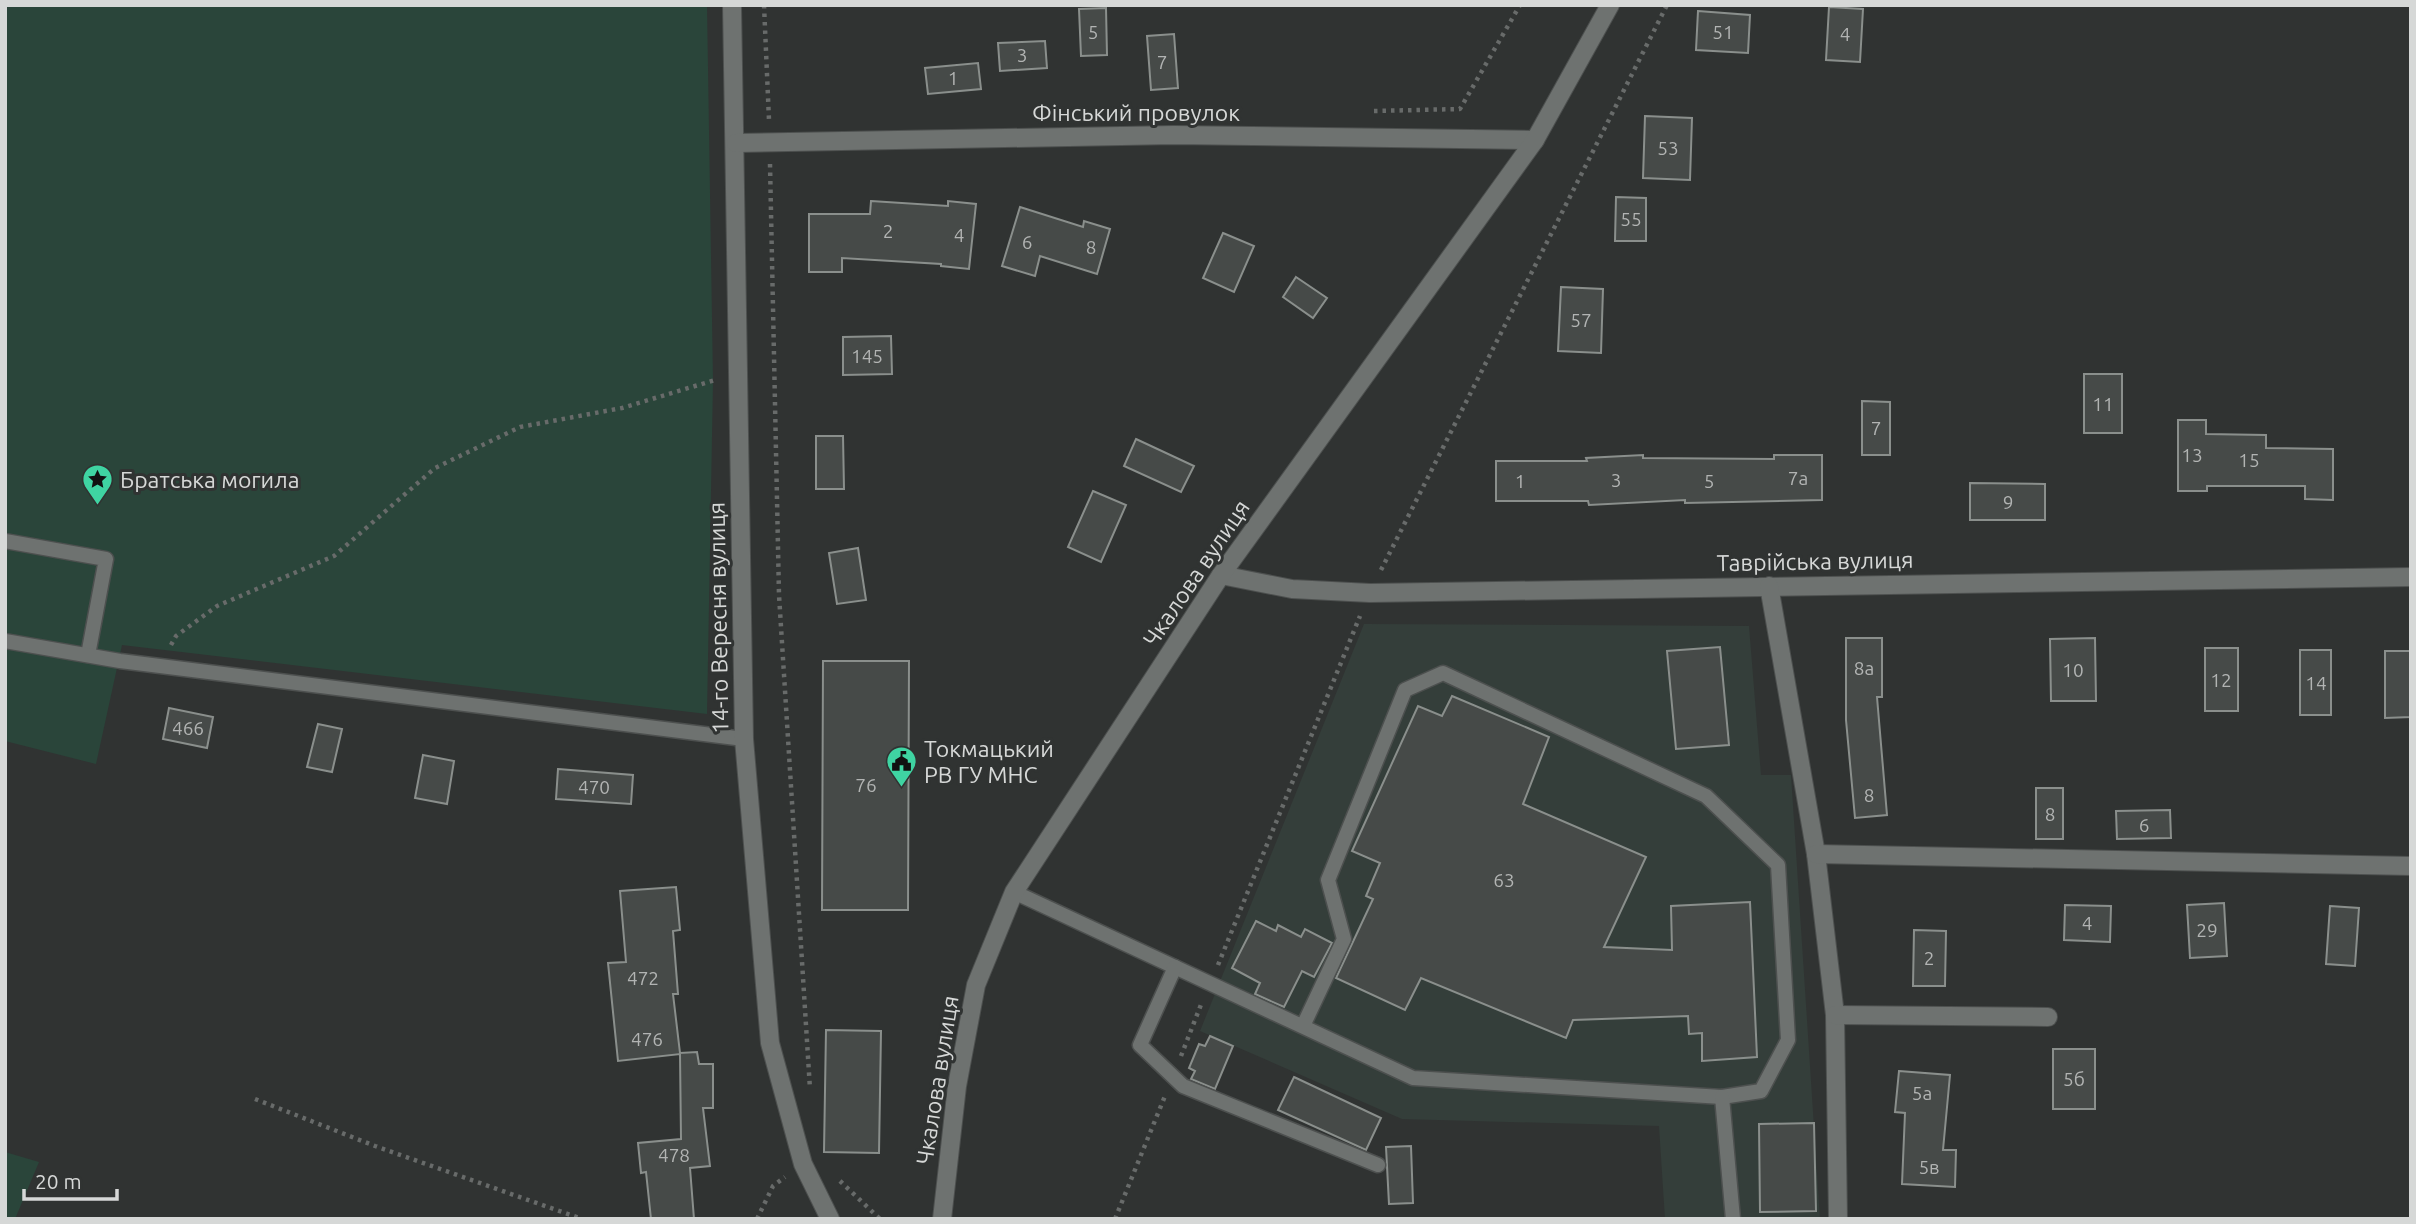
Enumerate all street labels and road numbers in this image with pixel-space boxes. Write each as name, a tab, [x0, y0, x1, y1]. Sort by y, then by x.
street label: Фінський провулок	[1032, 100, 1240, 125]
street label: Чкалова вулиця	[1138, 495, 1254, 651]
street label: 14-го Вересня вулиця	[703, 502, 733, 734]
street label: Таврійська вулиця	[1716, 547, 1914, 575]
street label: Чкалова вулиця	[911, 994, 963, 1166]

